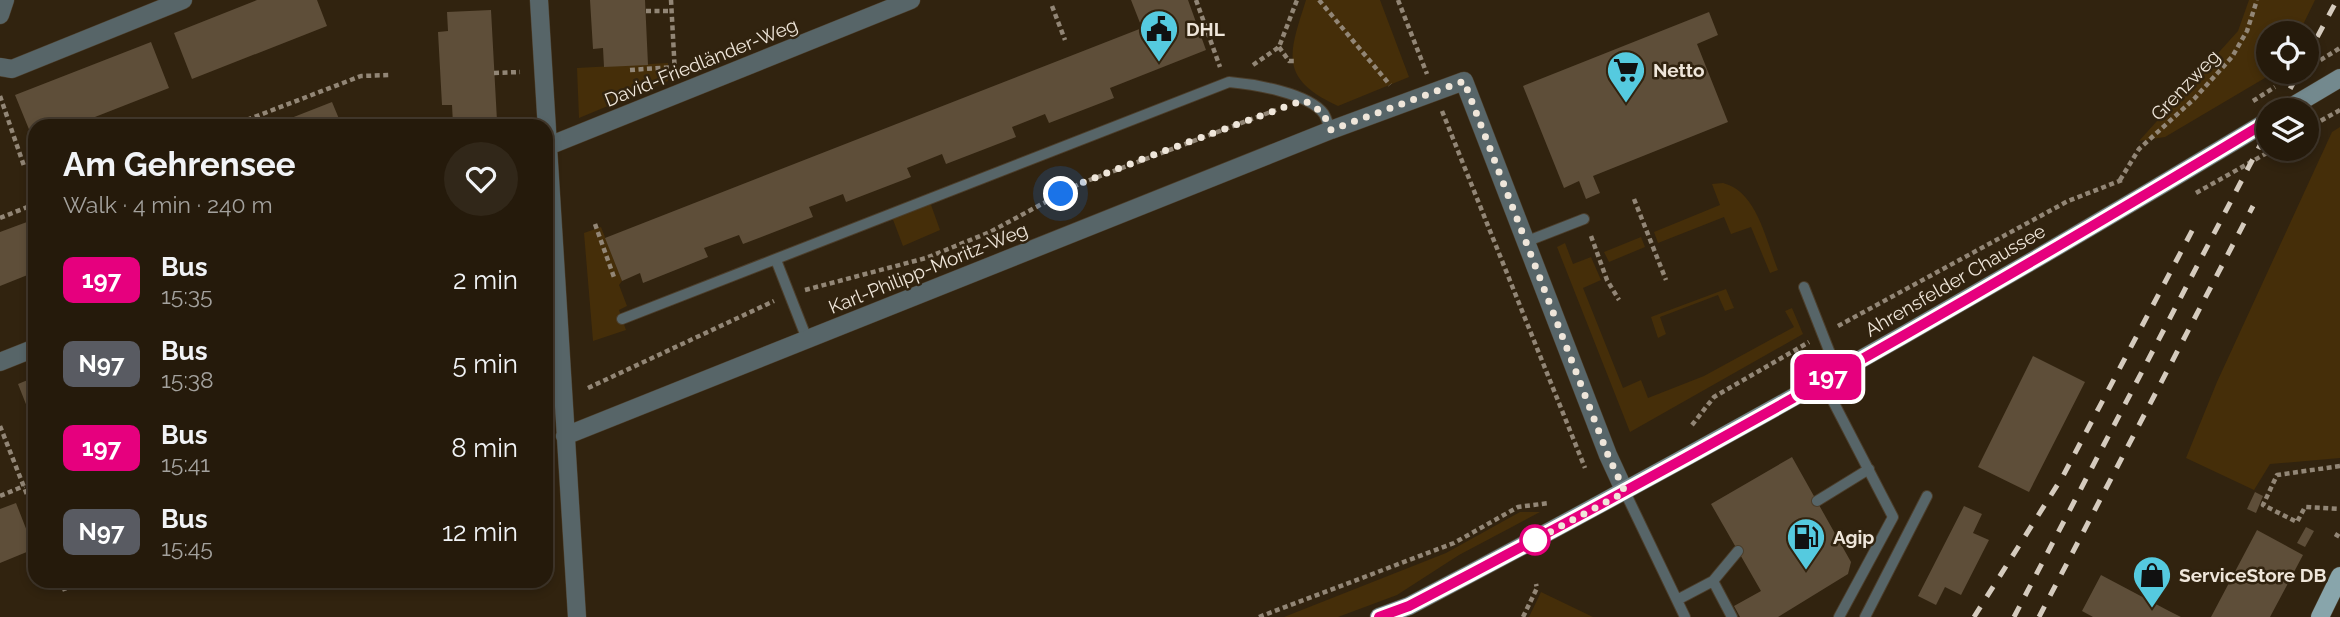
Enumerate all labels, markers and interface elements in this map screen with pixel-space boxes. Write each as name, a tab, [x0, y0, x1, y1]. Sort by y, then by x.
public building icon: DHL	[1138, 8, 1180, 63]
street label: David-Friedländer-Weg	[601, 13, 801, 111]
place label: DHL	[1186, 18, 1225, 40]
map controls	[2256, 21, 2319, 161]
button: locate	[2256, 21, 2319, 84]
street label: Grenzweg	[2146, 45, 2224, 125]
supermarket icon: Netto	[1605, 49, 1647, 104]
place label: Netto	[1653, 59, 1705, 81]
button: layers	[2256, 98, 2319, 161]
button: heart	[444, 142, 518, 216]
text: Am Gehrensee	[63, 145, 296, 184]
your location	[1043, 176, 1078, 211]
text: Walk · 4 min · 240 m	[63, 191, 273, 218]
street label: Karl-Philipp-Moritz-Weg	[825, 218, 1031, 318]
street label: Ahrensfelder Chaussee	[1861, 219, 2049, 341]
text: Bus	[161, 252, 208, 282]
text: 197	[82, 265, 121, 294]
text: 2 min	[453, 265, 518, 295]
text: 15:35	[161, 282, 213, 309]
text: Bus	[161, 336, 208, 366]
text: N97	[79, 349, 124, 378]
text: 5 min	[452, 349, 518, 379]
line badge: 197	[1788, 354, 1868, 400]
text: 197	[1808, 362, 1848, 391]
text: 15:38	[161, 366, 214, 393]
text: Bus	[161, 420, 208, 450]
text: 197	[82, 433, 121, 462]
text: 8 min	[451, 433, 518, 463]
text: 15:41	[161, 450, 210, 477]
text: Bus	[161, 504, 208, 534]
fuel station icon: Agip	[1785, 516, 1827, 571]
text: N97	[79, 517, 124, 546]
text: 12 min	[442, 517, 518, 547]
unlabelled marker	[1520, 525, 1550, 555]
place label: Agip	[1833, 526, 1874, 548]
text: 15:45	[161, 534, 213, 561]
shop icon: ServiceStore DB	[2131, 554, 2173, 609]
place label: ServiceStore DB	[2179, 564, 2326, 586]

